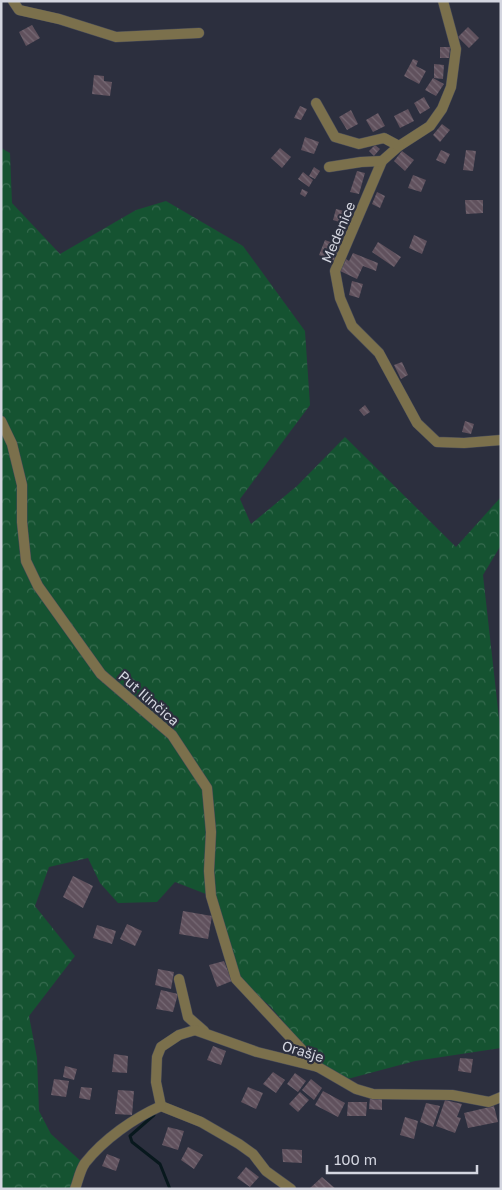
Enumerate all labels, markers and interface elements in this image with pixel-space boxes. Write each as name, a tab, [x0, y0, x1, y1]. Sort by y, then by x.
street label: Medenice	[317, 199, 359, 265]
street label: Put Ilinčica	[115, 667, 183, 729]
street label: Orašje	[280, 1037, 326, 1065]
scale bar	[327, 1142, 477, 1174]
text: 100 m	[334, 1150, 377, 1168]

